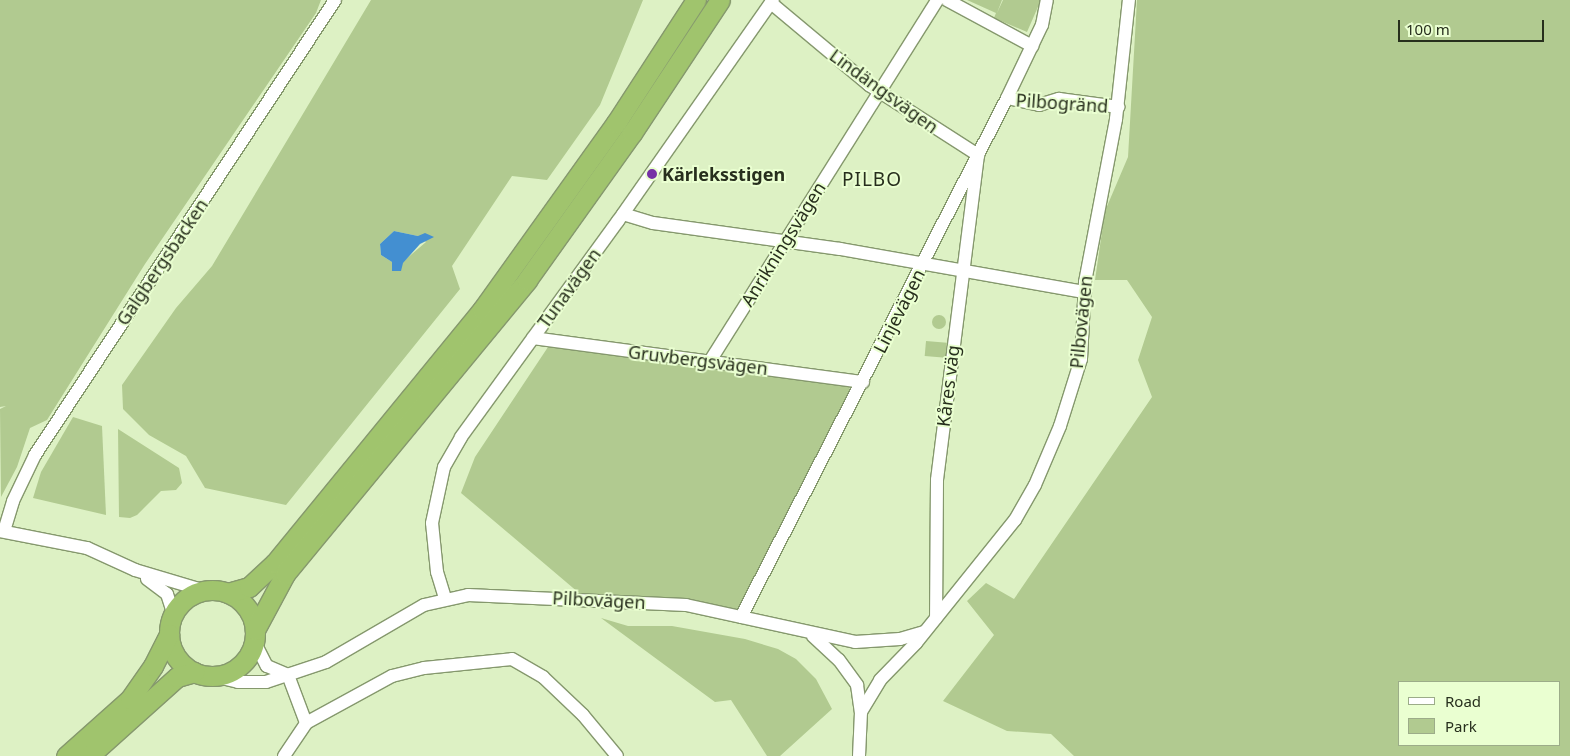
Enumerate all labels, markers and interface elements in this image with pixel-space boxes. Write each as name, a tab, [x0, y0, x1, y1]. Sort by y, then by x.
scale bar	[1400, 10, 1546, 42]
text: 100 m	[1406, 19, 1450, 39]
street label: Lindängsvägen	[826, 44, 942, 138]
street label: Pilbogränd	[1015, 89, 1109, 117]
place label: Kärleksstigen	[662, 163, 785, 185]
marker: Kärleksstigen	[646, 168, 658, 180]
district label: PILBO	[841, 169, 903, 191]
street label: Anrikningsvägen	[736, 178, 830, 310]
street label: Galgbergsbacken	[112, 195, 212, 329]
street label: Tunavägen	[533, 244, 605, 332]
street label: Linjevägen	[869, 265, 929, 357]
street label: Pilbovägen	[1065, 274, 1097, 370]
street label: Gruvbergsvägen	[627, 341, 769, 379]
street label: Kåres väg	[932, 344, 964, 428]
street label: Pilbovägen	[552, 587, 646, 613]
legend	[1398, 681, 1560, 746]
text: Road	[1445, 691, 1481, 711]
text: Park	[1445, 716, 1477, 736]

